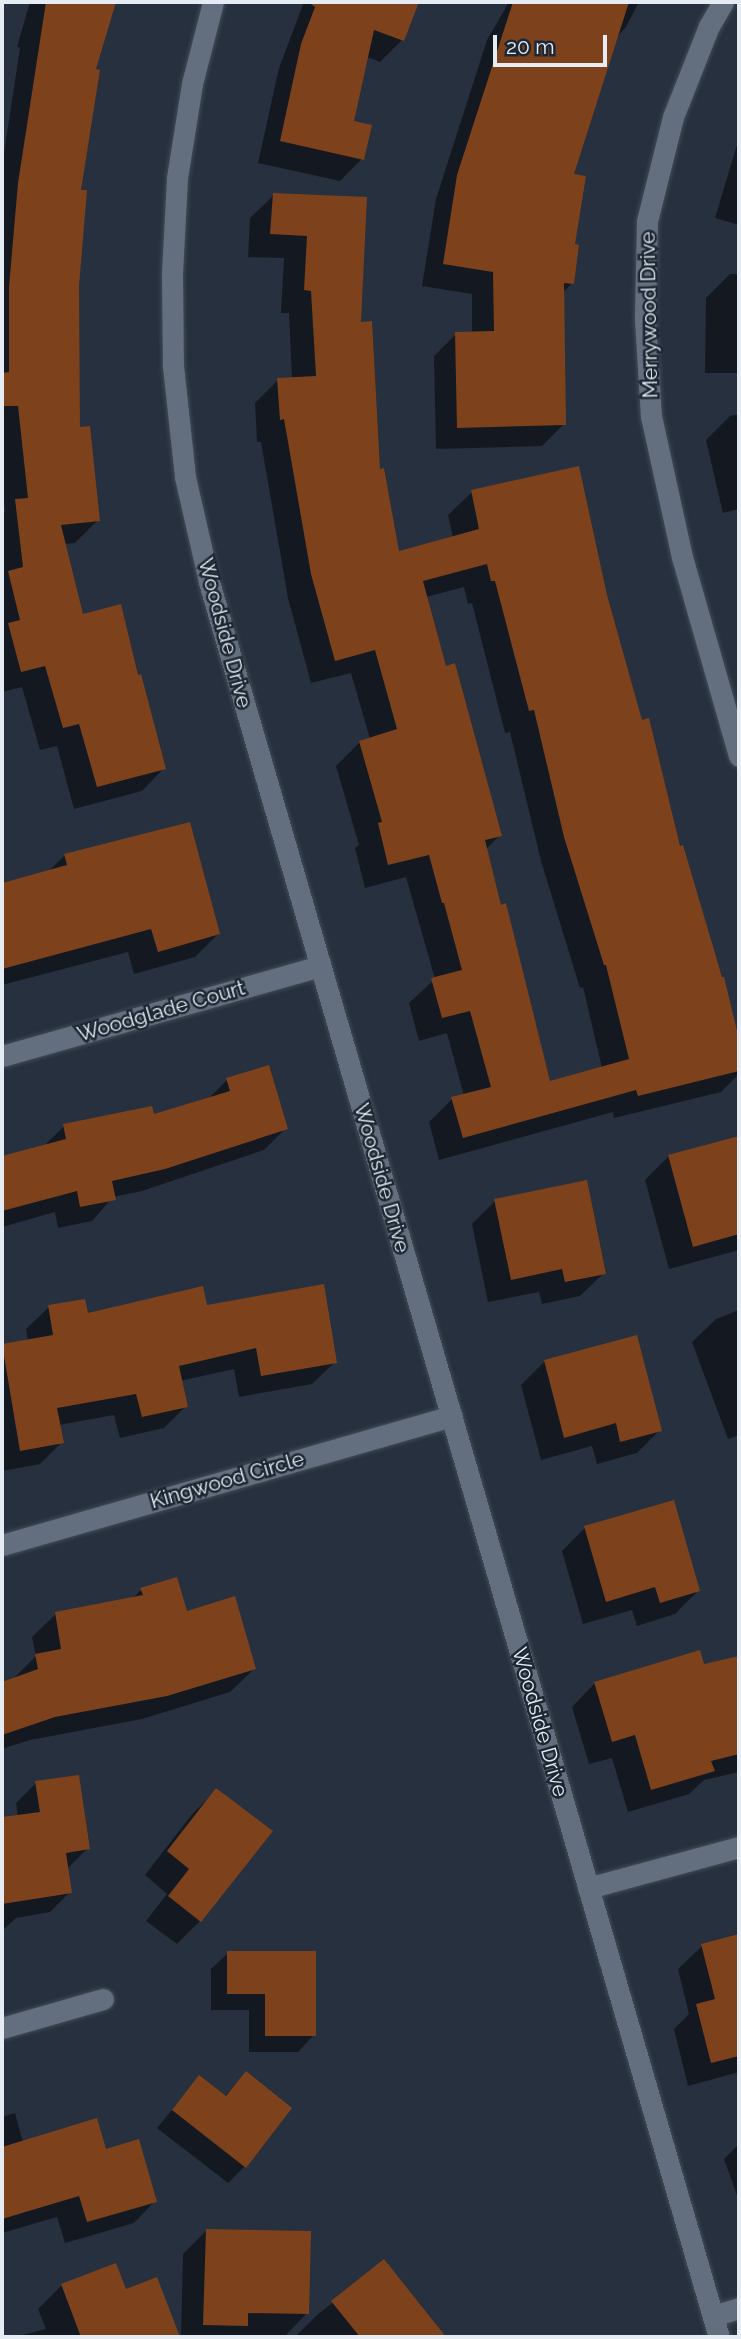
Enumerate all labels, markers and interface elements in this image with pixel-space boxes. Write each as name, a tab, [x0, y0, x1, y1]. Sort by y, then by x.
scale bar	[496, 21, 610, 65]
text: 20 m	[506, 34, 554, 59]
street label: Merrywood Drive	[635, 231, 663, 399]
street label: Woodside Drive	[193, 555, 257, 711]
street label: Woodglade Court	[74, 975, 248, 1047]
street label: Woodside Drive	[349, 1100, 415, 1256]
street label: Kingwood Circle	[147, 1446, 307, 1514]
street label: Woodside Drive	[507, 1644, 573, 1800]

